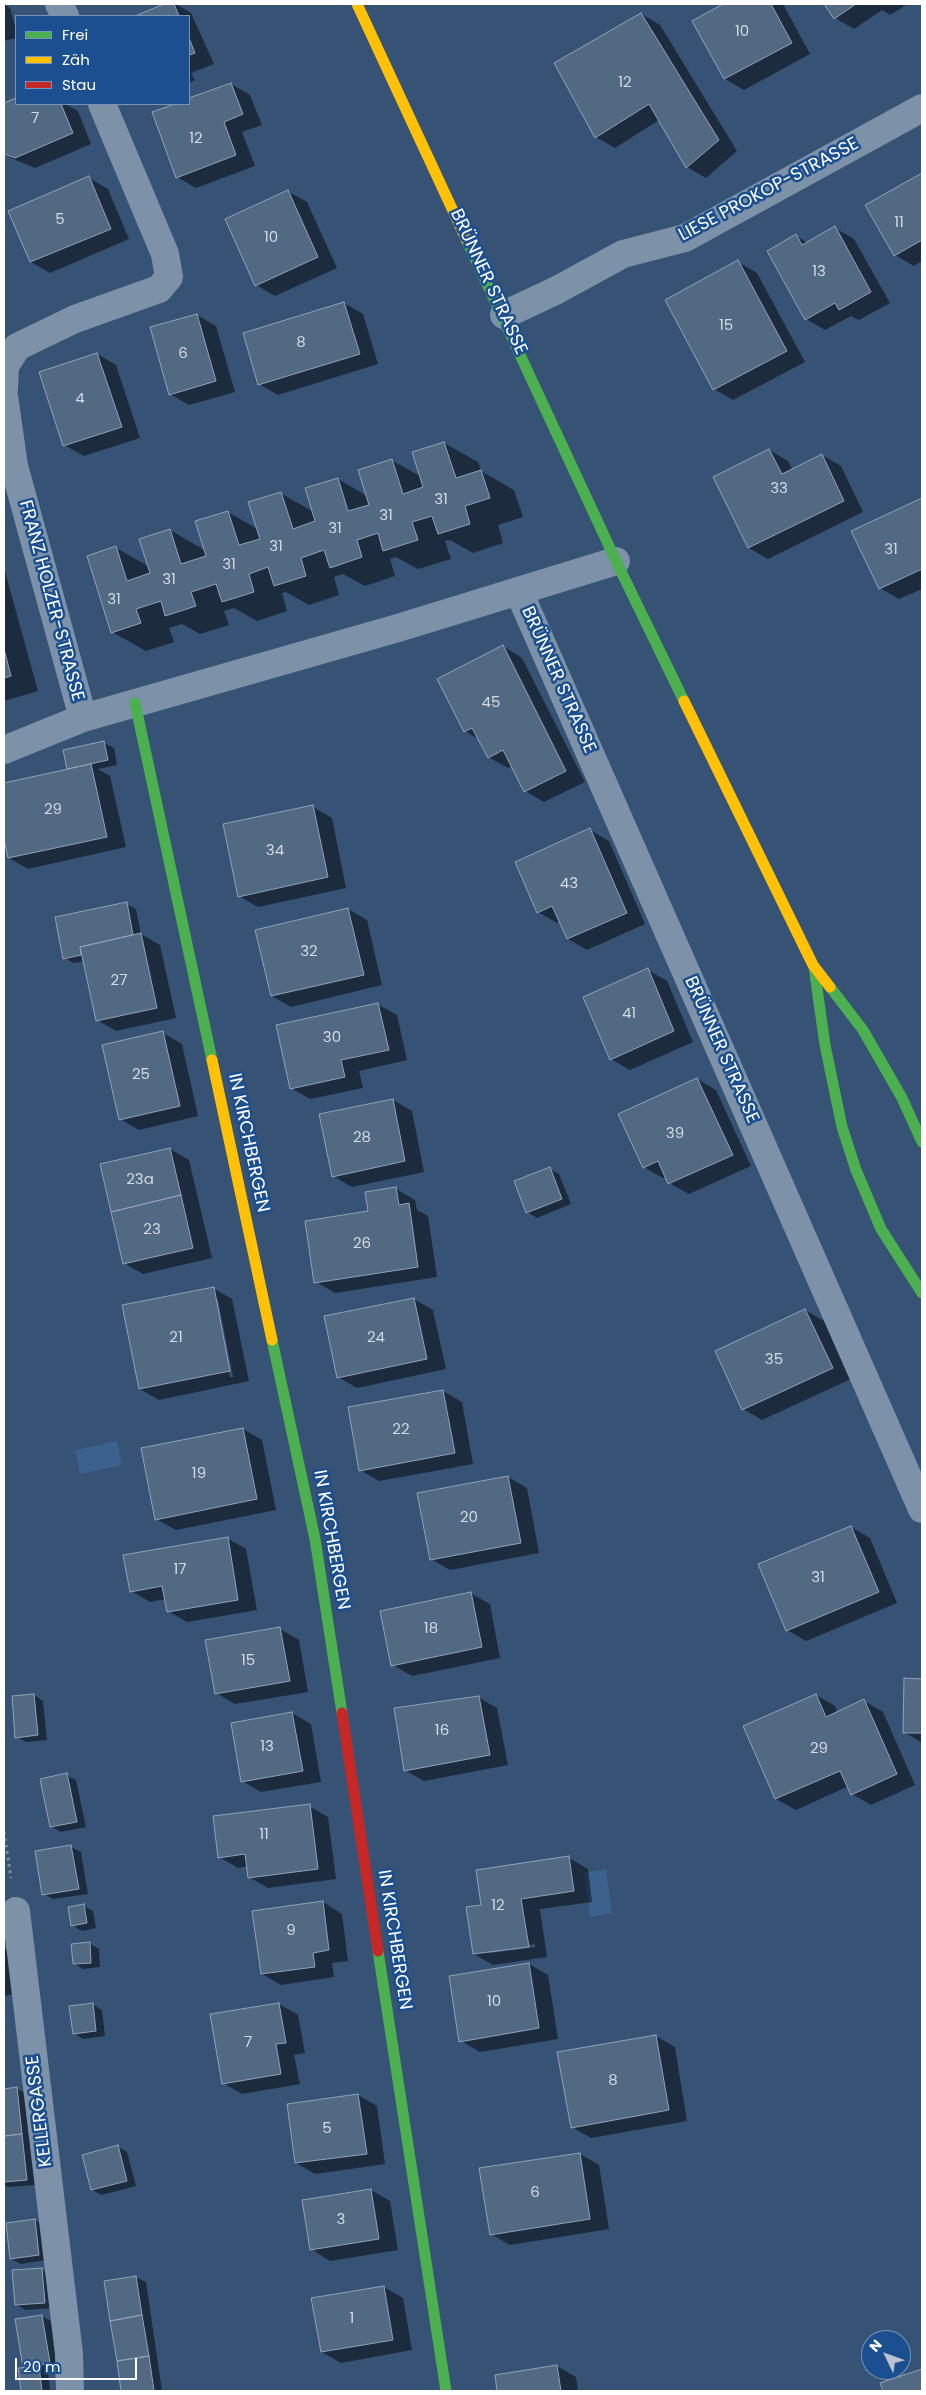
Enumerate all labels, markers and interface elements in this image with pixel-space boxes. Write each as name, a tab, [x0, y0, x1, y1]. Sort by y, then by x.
legend	[15, 15, 190, 105]
house number: 10	[735, 23, 749, 41]
text: Frei	[62, 24, 88, 45]
text: Zäh	[62, 49, 90, 70]
text: Stau	[62, 74, 96, 95]
house number: 12	[618, 74, 632, 92]
house number: 7	[31, 110, 39, 128]
house number: 12	[189, 130, 203, 148]
street label: LIESE PROKOP-STRASSE	[675, 133, 863, 247]
street label: BRÜNNER STRASSE	[445, 206, 531, 358]
house number: 5	[55, 211, 65, 229]
house number: 11	[894, 214, 904, 232]
house number: 10	[264, 229, 278, 247]
house number: 13	[812, 263, 826, 281]
house number: 15	[719, 317, 733, 335]
house number: 8	[296, 334, 306, 352]
house number: 6	[178, 345, 188, 363]
house number: 4	[75, 390, 85, 408]
house number: 33	[770, 480, 788, 498]
house number: 31	[434, 491, 448, 509]
street label: FRANZ HOLZER-STRASSE	[14, 498, 88, 704]
house number: 31	[379, 507, 393, 525]
house number: 31	[328, 520, 342, 538]
house number: 31	[269, 538, 283, 556]
house number: 31	[884, 541, 898, 559]
house number: 31	[222, 556, 236, 574]
house number: 31	[162, 571, 176, 589]
house number: 31	[107, 591, 121, 609]
street label: BRÜNNER STRASSE	[516, 603, 600, 757]
house number: 45	[482, 694, 500, 712]
house number: 29	[44, 801, 62, 819]
house number: 34	[266, 842, 284, 860]
house number: 43	[560, 875, 578, 893]
house number: 32	[300, 943, 318, 961]
house number: 27	[111, 972, 127, 990]
street label: BRÜNNER STRASSE	[679, 973, 763, 1127]
house number: 41	[622, 1005, 636, 1023]
house number: 30	[323, 1029, 341, 1047]
house number: 25	[132, 1066, 150, 1084]
street label: IN KIRCHBERGEN	[223, 1072, 273, 1214]
house number: 39	[666, 1125, 684, 1143]
house number: 28	[353, 1129, 371, 1147]
house number: 23a	[126, 1171, 154, 1189]
house number: 23	[143, 1221, 161, 1239]
house number: 26	[353, 1235, 371, 1253]
house number: 21	[169, 1329, 183, 1347]
house number: 24	[367, 1329, 385, 1347]
house number: 35	[765, 1351, 783, 1369]
house number: 22	[392, 1421, 410, 1439]
house number: 19	[192, 1465, 206, 1483]
street label: IN KIRCHBERGEN	[308, 1468, 354, 1612]
house number: 20	[460, 1509, 478, 1527]
house number: 17	[174, 1561, 186, 1579]
house number: 31	[811, 1569, 825, 1587]
house number: 18	[424, 1620, 438, 1638]
house number: 15	[241, 1652, 255, 1670]
house number: 16	[435, 1722, 449, 1740]
house number: 13	[260, 1738, 274, 1756]
house number: 29	[810, 1740, 828, 1758]
house number: 11	[259, 1826, 269, 1844]
street label: IN KIRCHBERGEN	[372, 1868, 416, 2012]
house number: 12	[491, 1897, 505, 1915]
house number: 9	[286, 1922, 296, 1940]
house number: 10	[487, 1993, 501, 2011]
house number: 7	[244, 2034, 252, 2052]
street label: KELLERGASSE	[22, 2054, 58, 2168]
house number: 8	[608, 2072, 618, 2090]
house number: 5	[322, 2120, 332, 2138]
house number: 6	[530, 2184, 540, 2202]
house number: 3	[337, 2211, 345, 2229]
house number: 1	[350, 2310, 354, 2328]
north arrow	[861, 2330, 911, 2380]
text: N	[865, 2335, 887, 2356]
scale bar	[18, 2348, 140, 2380]
text: 20 m	[23, 2356, 61, 2377]

